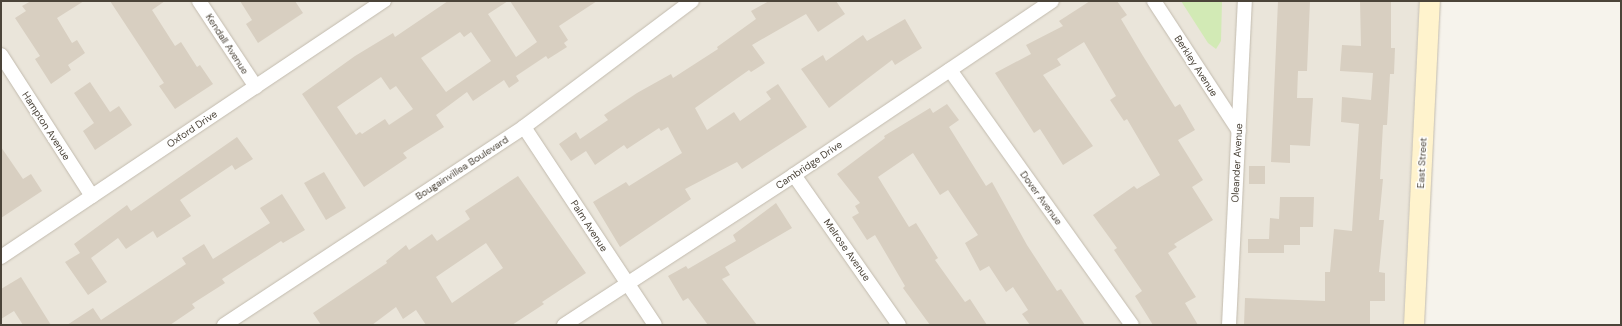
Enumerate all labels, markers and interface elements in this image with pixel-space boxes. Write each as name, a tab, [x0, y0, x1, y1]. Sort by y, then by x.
street label: Kendall Avenue	[203, 11, 251, 77]
street label: Berkley Avenue	[1172, 33, 1220, 99]
street label: Hampton Avenue	[19, 89, 73, 163]
street label: Oxford Drive	[165, 108, 219, 150]
street label: Oleander Avenue	[1229, 123, 1245, 203]
street label: Bougainvillea Boulevard	[413, 133, 511, 203]
street label: East Street	[1415, 137, 1429, 189]
street label: Cambridge Drive	[773, 138, 845, 192]
street label: Dover Avenue	[1017, 169, 1065, 227]
street label: Palm Avenue	[568, 198, 610, 254]
street label: Melrose Avenue	[821, 217, 873, 283]

